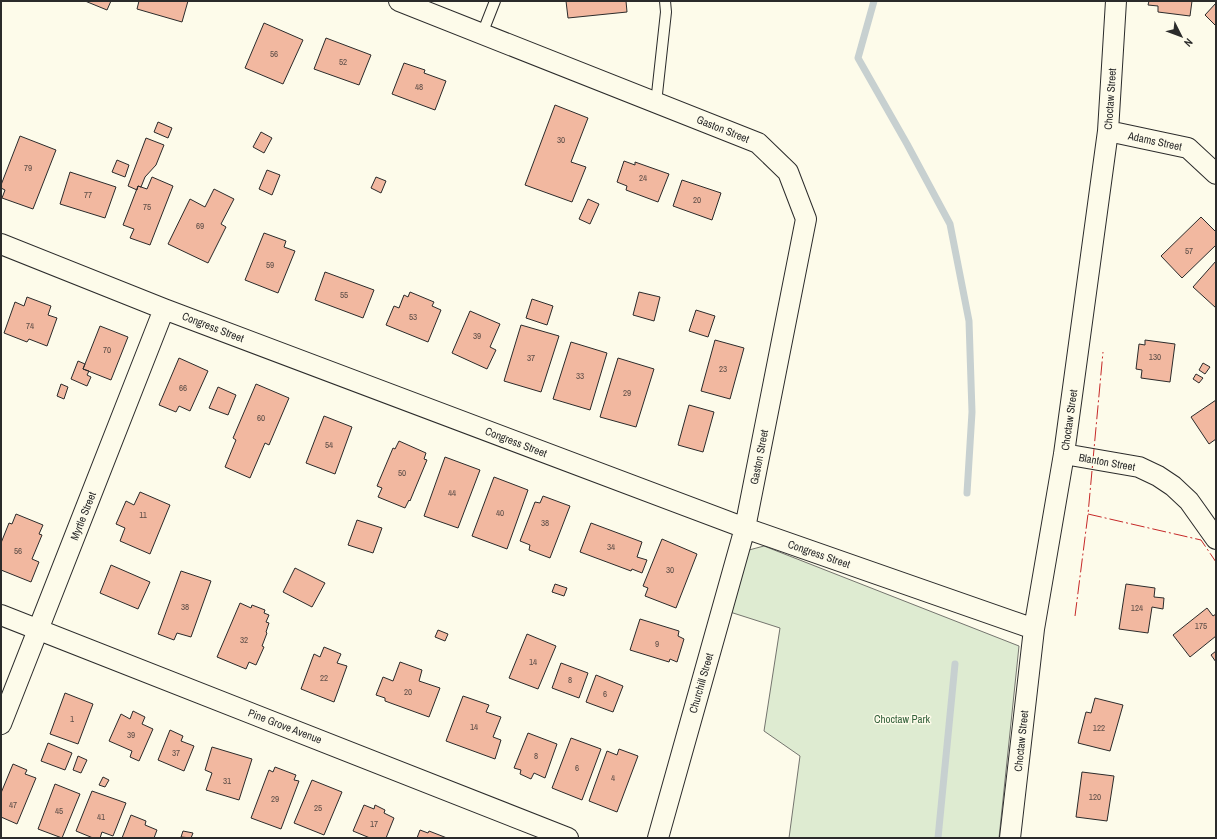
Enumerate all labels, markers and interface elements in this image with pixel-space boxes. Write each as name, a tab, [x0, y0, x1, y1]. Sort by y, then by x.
north arrow	[1161, 16, 1201, 56]
text: N	[1181, 36, 1196, 50]
house number: 56	[270, 48, 278, 60]
house number: 52	[339, 56, 347, 68]
street label: Choctaw Street	[1101, 67, 1119, 130]
house number: 48	[415, 81, 423, 93]
street label: Gaston Street	[695, 112, 752, 146]
street label: Adams Street	[1126, 128, 1184, 154]
house number: 30	[557, 134, 565, 146]
house number: 79	[24, 162, 32, 174]
house number: 24	[639, 172, 647, 184]
house number: 77	[84, 189, 92, 201]
house number: 20	[693, 194, 701, 206]
house number: 75	[143, 201, 151, 213]
house number: 69	[196, 220, 204, 232]
house number: 57	[1185, 245, 1193, 257]
house number: 59	[266, 259, 274, 271]
house number: 55	[340, 289, 348, 301]
street label: Congress Street	[180, 309, 246, 345]
house number: 53	[409, 311, 417, 323]
house number: 74	[26, 320, 34, 332]
house number: 39	[473, 330, 481, 342]
house number: 70	[103, 344, 111, 356]
house number: 130	[1149, 351, 1161, 363]
house number: 37	[527, 352, 535, 364]
house number: 23	[719, 363, 727, 375]
house number: 33	[576, 370, 584, 382]
house number: 66	[179, 382, 187, 394]
house number: 29	[623, 387, 631, 399]
street label: Choctaw Street	[1058, 388, 1080, 452]
house number: 60	[257, 412, 265, 424]
street label: Congress Street	[483, 424, 549, 460]
street label: Gaston Street	[747, 428, 771, 486]
house number: 54	[325, 439, 333, 451]
street label: Blanton Street	[1078, 450, 1137, 474]
house number: 50	[398, 467, 406, 479]
house number: 44	[448, 487, 456, 499]
street label: Myrtle Street	[67, 489, 99, 542]
house number: 40	[496, 507, 504, 519]
house number: 11	[139, 509, 147, 521]
house number: 38	[541, 517, 549, 529]
street label: Congress Street	[786, 537, 853, 571]
house number: 34	[607, 541, 615, 553]
house number: 56	[14, 545, 22, 557]
house number: 30	[666, 564, 674, 576]
house number: 38	[181, 601, 189, 613]
house number: 124	[1131, 602, 1143, 614]
house number: 175	[1195, 620, 1207, 632]
house number: 32	[240, 634, 248, 646]
house number: 9	[655, 638, 659, 650]
street label: Churchill Street	[686, 651, 716, 715]
house number: 14	[529, 656, 537, 668]
house number: 22	[320, 672, 328, 684]
house number: 8	[568, 674, 572, 686]
house number: 20	[404, 686, 412, 698]
house number: 6	[603, 688, 607, 700]
street label: Pine Grove Avenue	[246, 705, 324, 747]
street label: Choctaw Street	[1011, 709, 1031, 772]
park label: Choctaw Park	[874, 712, 931, 726]
house number: 1	[70, 713, 74, 725]
house number: 14	[470, 721, 478, 733]
house number: 122	[1093, 722, 1105, 734]
house number: 39	[127, 729, 135, 741]
house number: 37	[172, 747, 180, 759]
house number: 8	[534, 750, 538, 762]
house number: 6	[575, 762, 579, 774]
house number: 4	[611, 772, 615, 784]
house number: 31	[223, 775, 231, 787]
house number: 120	[1089, 791, 1101, 803]
house number: 29	[271, 793, 279, 805]
house number: 47	[9, 799, 17, 811]
house number: 25	[314, 802, 322, 814]
house number: 45	[55, 805, 63, 817]
house number: 41	[97, 811, 105, 823]
house number: 17	[370, 818, 378, 830]

